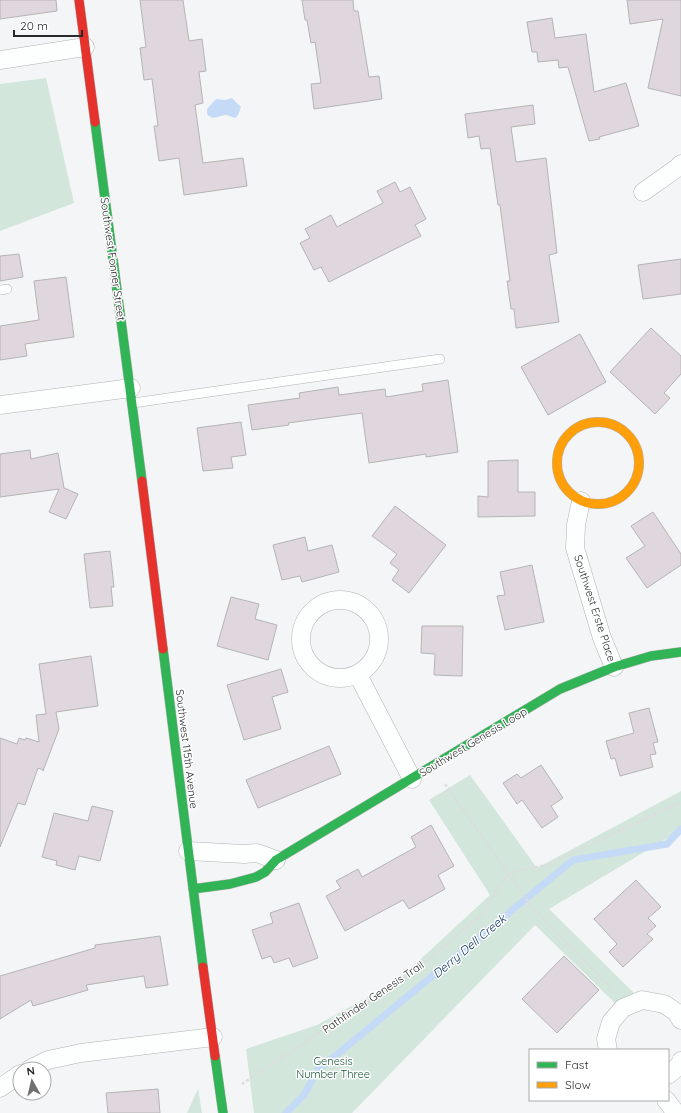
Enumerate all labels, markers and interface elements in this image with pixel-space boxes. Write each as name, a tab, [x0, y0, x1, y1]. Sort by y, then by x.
scale bar	[14, 12, 82, 38]
text: 20 m	[20, 18, 48, 33]
street label: Southwest Fonner Street	[97, 196, 129, 322]
street label: Southwest Erste Place	[571, 553, 619, 663]
street label: Southwest 115th Avenue	[173, 689, 201, 809]
street label: Southwest Genesis Loop	[417, 704, 530, 780]
water label: Derry Dell Creek	[429, 910, 510, 981]
street label: Pathfinder Genesis Trail	[319, 958, 427, 1036]
legend	[529, 1049, 669, 1101]
park label: Genesis Number Three	[296, 1054, 370, 1081]
text: Fast	[565, 1057, 589, 1072]
north arrow	[12, 1061, 52, 1101]
text: N	[26, 1064, 36, 1079]
text: Slow	[565, 1077, 591, 1092]

